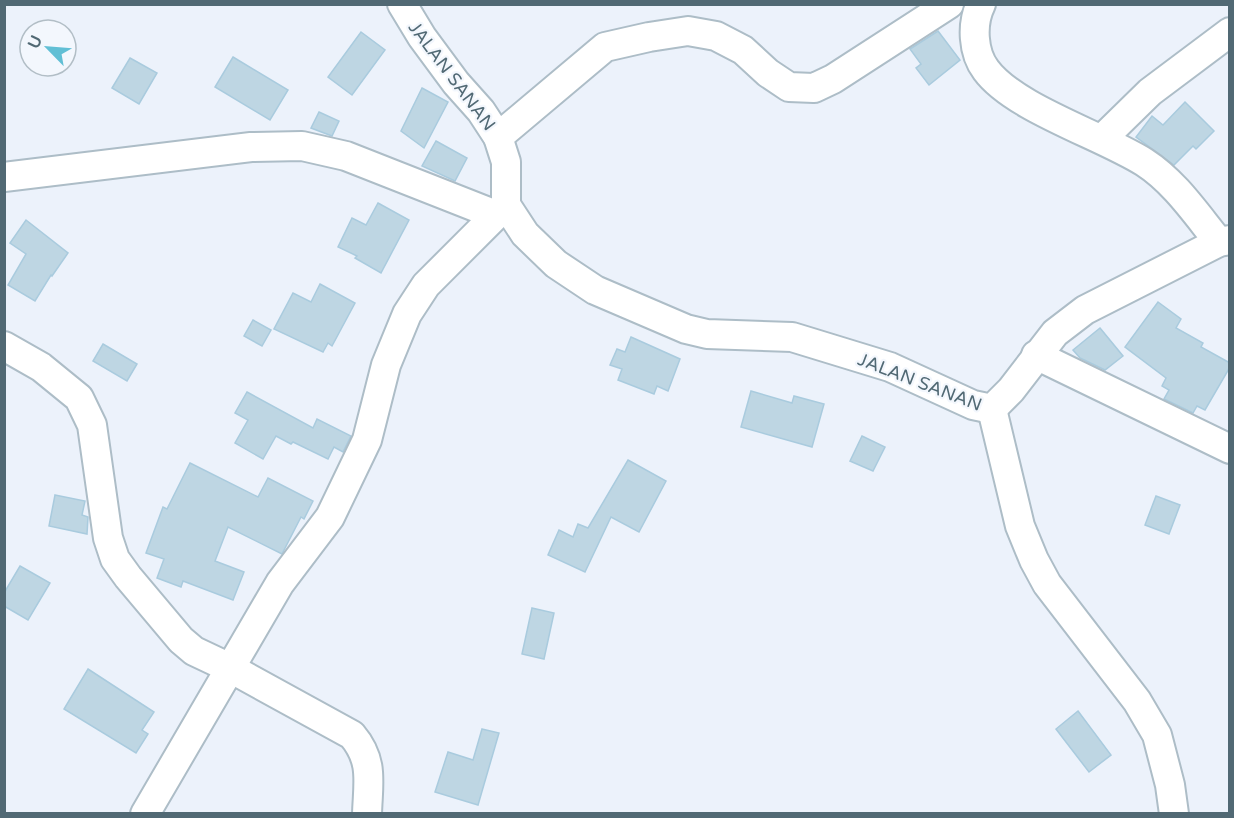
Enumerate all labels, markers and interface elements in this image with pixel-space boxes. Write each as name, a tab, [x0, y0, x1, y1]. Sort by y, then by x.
street label: JALAN SANAN	[404, 17, 500, 135]
north arrow	[18, 18, 78, 78]
text: U	[24, 32, 47, 52]
street label: JALAN SANAN	[855, 348, 985, 416]

